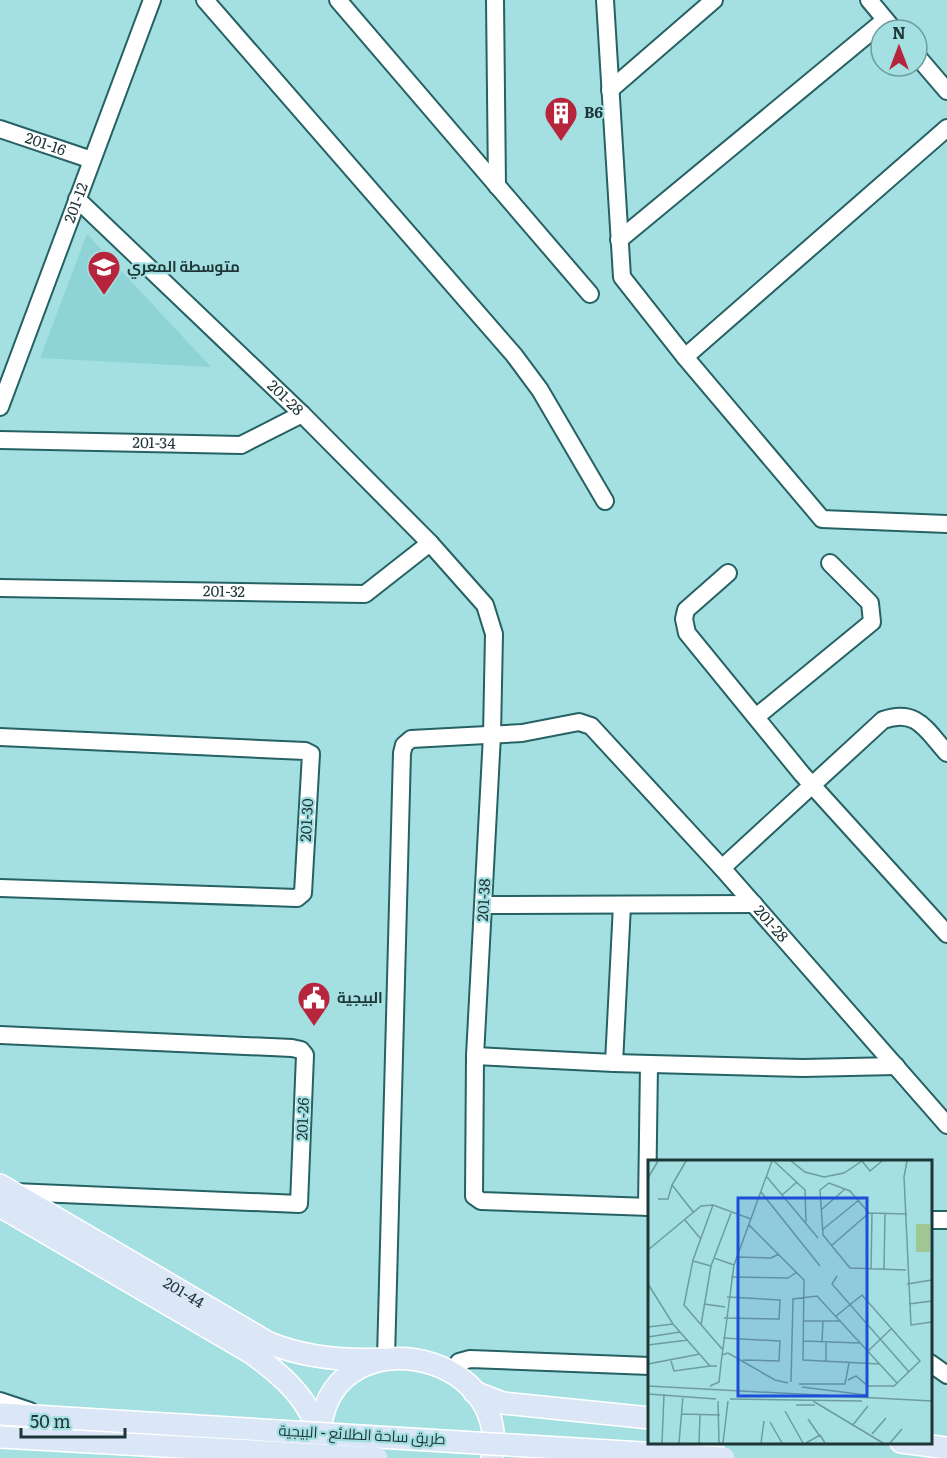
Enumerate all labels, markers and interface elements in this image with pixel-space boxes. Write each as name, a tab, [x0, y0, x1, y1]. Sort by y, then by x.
north arrow	[869, 18, 929, 78]
text: N	[892, 20, 906, 44]
building icon: B6	[543, 95, 579, 142]
place label: B6	[584, 100, 603, 123]
street label: 201-16	[22, 125, 69, 160]
street label: 201-12	[57, 178, 93, 226]
school or university icon: متوسطة المعري	[86, 249, 122, 296]
place label: متوسطة المعري	[127, 254, 240, 279]
street label: 201-28	[263, 374, 310, 420]
street label: 201-34	[132, 430, 176, 454]
street label: 201-32	[203, 578, 246, 602]
street label: 201-30	[293, 797, 318, 842]
street label: 201-38	[470, 878, 495, 922]
street label: 201-28	[749, 899, 795, 947]
public building icon: البيجية	[296, 980, 332, 1027]
place label: البيجية	[337, 985, 383, 1008]
street label: 201-26	[289, 1097, 314, 1141]
inset map	[648, 1160, 932, 1443]
street label: 201-44	[160, 1270, 209, 1313]
scale bar	[21, 1401, 124, 1439]
text: 50 m	[30, 1407, 71, 1434]
street label: طريق ساحة الطلائع - البيجية	[278, 1418, 446, 1450]

